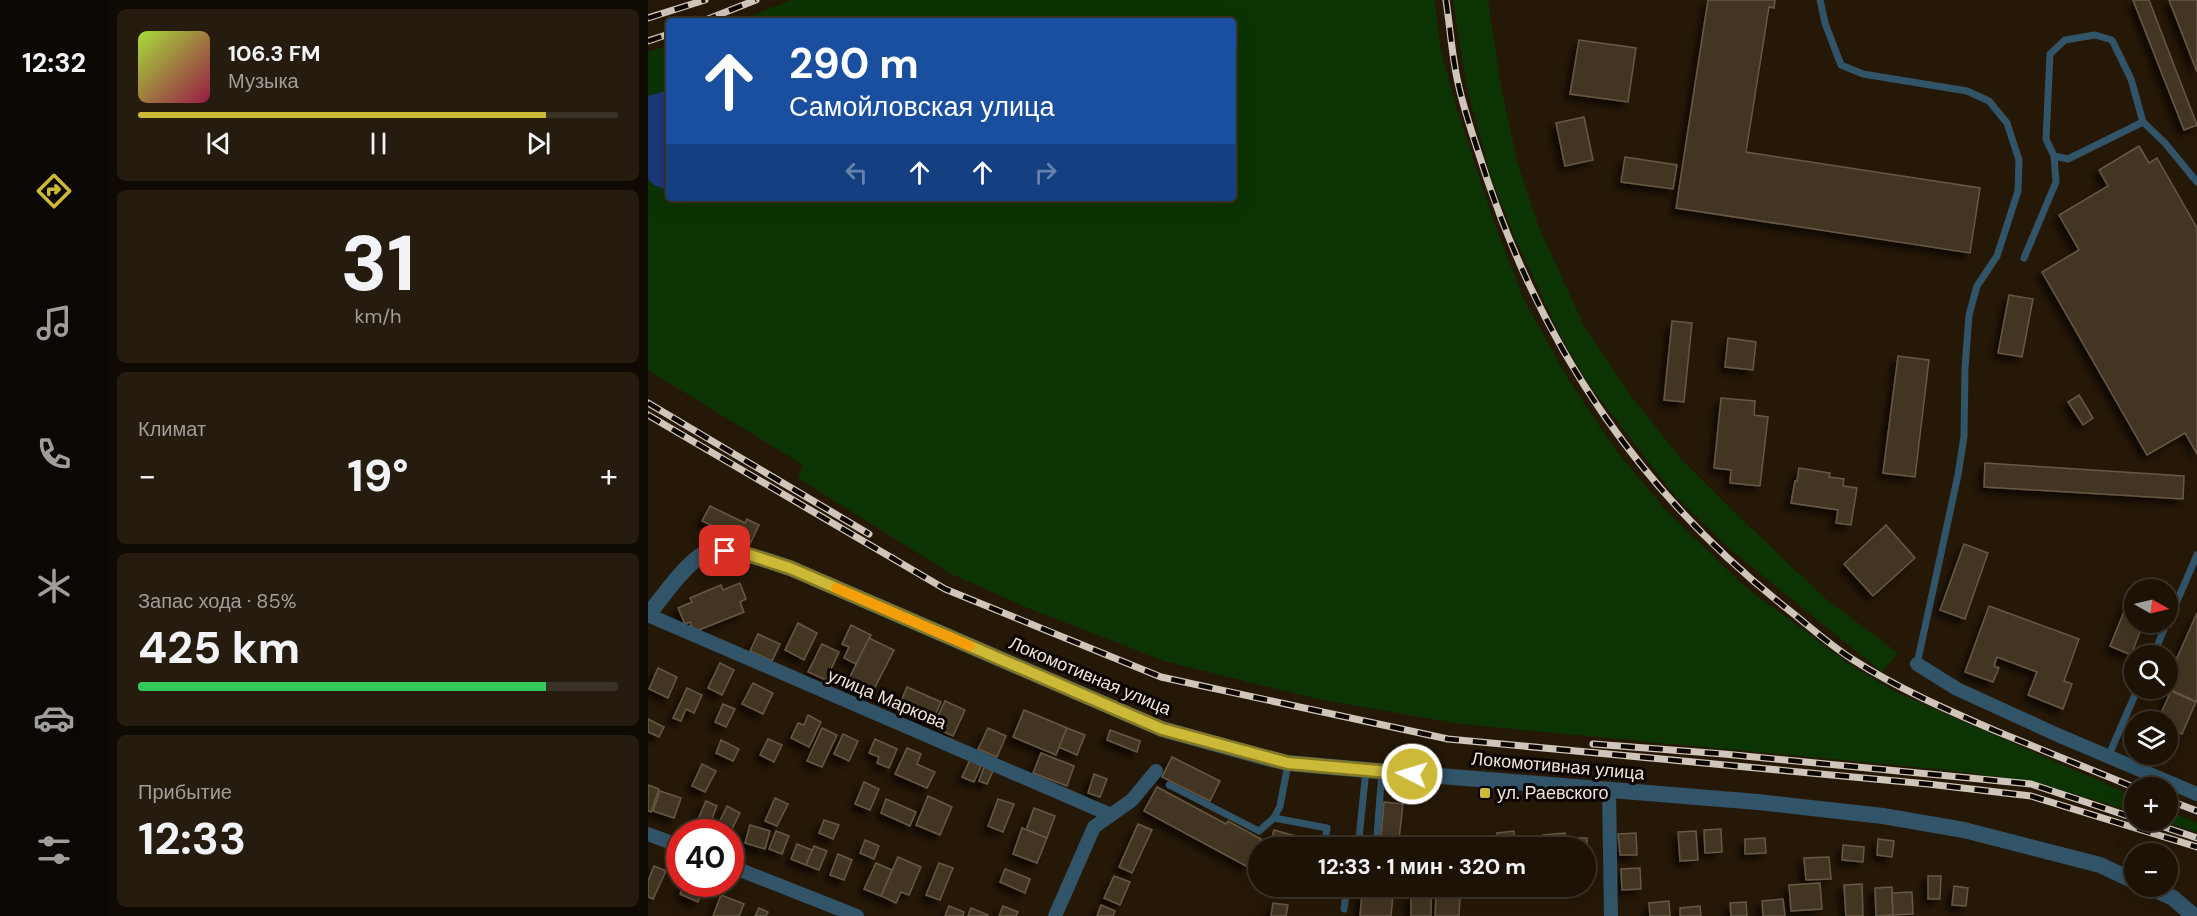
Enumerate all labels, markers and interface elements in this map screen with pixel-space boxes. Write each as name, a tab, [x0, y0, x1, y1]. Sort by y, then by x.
text: 290 m	[789, 36, 919, 91]
text: 106.3 FM	[228, 39, 320, 68]
icon: ahead	[690, 42, 768, 120]
text: 12:32	[22, 45, 86, 80]
text: Музыка	[228, 68, 299, 94]
text: Самойловская улица	[789, 89, 1055, 124]
icon: previous	[202, 127, 235, 160]
icon: pause	[362, 127, 395, 160]
icon: next	[522, 127, 555, 160]
icon: left	[840, 156, 873, 189]
icon: ahead	[903, 156, 936, 189]
icon: ahead	[966, 156, 999, 189]
icon: right	[1029, 156, 1062, 189]
icon: directions	[33, 170, 75, 212]
text: 31	[341, 213, 415, 314]
icon: music	[33, 302, 75, 344]
text: km/h	[354, 303, 402, 329]
text: Климат	[138, 416, 206, 442]
icon: phone	[33, 433, 75, 475]
text: 19°	[347, 446, 409, 505]
text: −	[138, 454, 156, 497]
text: +	[600, 454, 618, 497]
pin	[699, 525, 750, 576]
icon: arrive	[708, 534, 741, 567]
icon: climate	[33, 565, 75, 607]
north arrow	[2124, 579, 2178, 633]
map controls	[2124, 579, 2178, 897]
text: Запас хода · 85%	[138, 588, 296, 614]
text: 425 km	[138, 618, 300, 677]
street label: Локомотивная улица	[1005, 631, 1176, 721]
button: search	[2124, 645, 2178, 699]
street label: улица Маркова	[824, 663, 951, 735]
icon: car	[33, 697, 75, 739]
button: layers	[2124, 711, 2178, 765]
position arrow	[1380, 742, 1444, 806]
street label: Локомотивная улица	[1470, 746, 1647, 786]
button: +	[2124, 777, 2178, 831]
text: Прибытие	[138, 779, 232, 805]
place label: ул. Раевского	[1497, 781, 1609, 805]
marker: ул. Раевского	[1478, 786, 1492, 800]
text: 12:33	[138, 809, 246, 868]
speed limit sign: 40	[666, 819, 744, 897]
icon: filters	[33, 829, 75, 871]
button: −	[2124, 843, 2178, 897]
text: 12:33 · 1 мин · 320 m	[1318, 852, 1526, 881]

